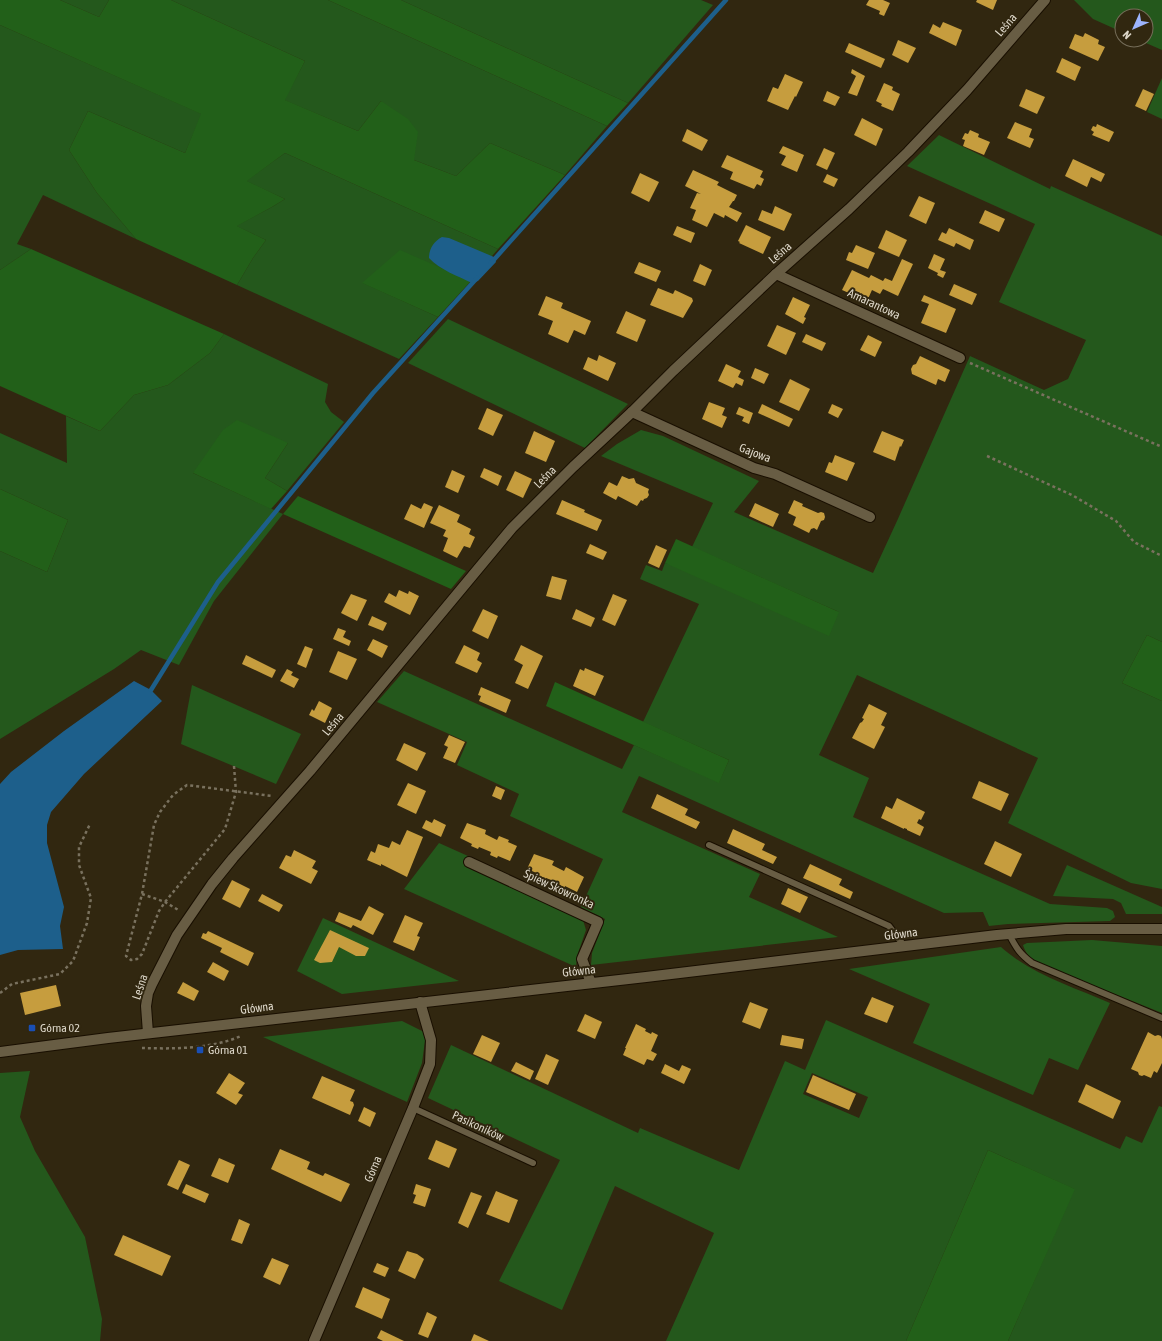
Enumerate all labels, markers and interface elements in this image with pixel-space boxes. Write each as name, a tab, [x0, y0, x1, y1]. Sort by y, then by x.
north arrow	[1114, 8, 1154, 48]
street label: Leśna	[992, 11, 1020, 39]
text: N	[1120, 29, 1133, 42]
street label: Leśna	[766, 239, 794, 267]
street label: Amarantowa	[846, 286, 902, 322]
street label: Gajowa	[737, 441, 773, 465]
street label: Leśna	[531, 463, 559, 491]
street label: Leśna	[319, 710, 347, 738]
street label: Śpiew Skowronka	[521, 867, 597, 911]
street label: Główna	[884, 925, 918, 943]
street label: Główna	[562, 962, 596, 980]
street label: Leśna	[129, 973, 151, 1001]
street label: Główna	[240, 999, 274, 1017]
place label: Górna 02	[40, 1021, 80, 1035]
marker: Górna 02	[27, 1023, 37, 1033]
place label: Górna 01	[208, 1043, 248, 1057]
marker: Górna 01	[195, 1045, 205, 1055]
street label: Pasikoników	[450, 1108, 506, 1144]
street label: Górna	[361, 1154, 385, 1184]

